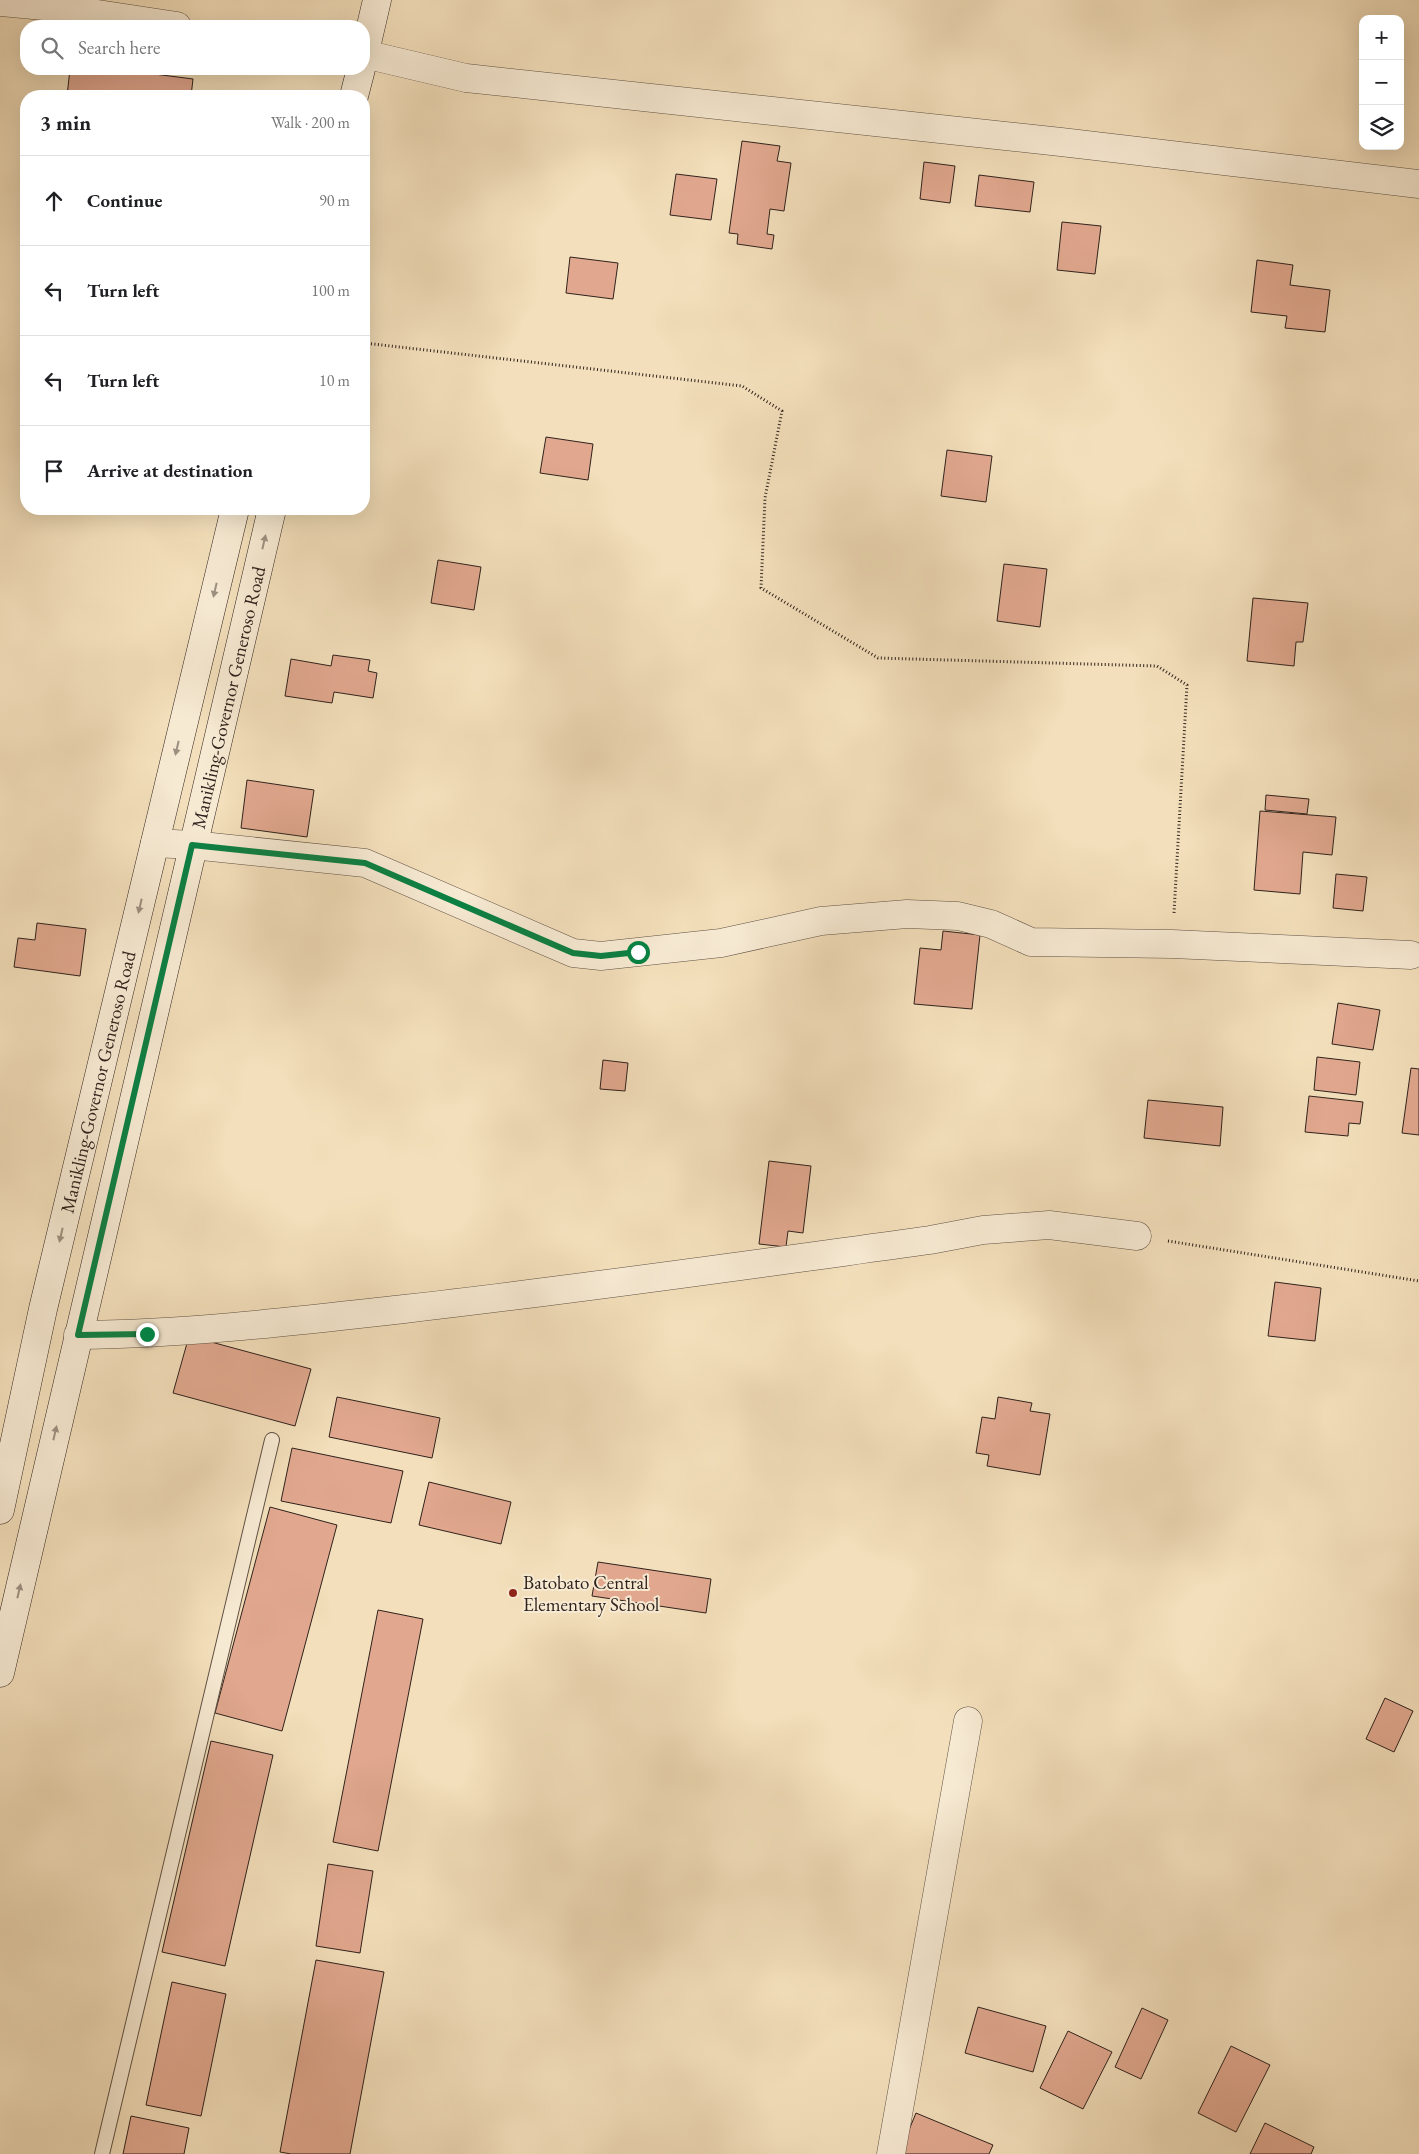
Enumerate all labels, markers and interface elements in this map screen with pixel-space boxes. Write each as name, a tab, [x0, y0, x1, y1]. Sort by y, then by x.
map controls	[1359, 15, 1404, 150]
button: +	[1359, 15, 1404, 60]
search box	[20, 20, 370, 75]
icon: search	[38, 34, 66, 62]
text: Search here	[78, 35, 160, 60]
button: −	[1359, 60, 1404, 105]
button: layers	[1359, 105, 1404, 150]
text: 3 min	[40, 109, 91, 136]
text: Walk · 200 m	[271, 112, 350, 133]
icon: ahead	[40, 187, 68, 215]
text: Continue	[87, 188, 162, 213]
text: 90 m	[319, 190, 350, 211]
icon: left	[40, 277, 68, 305]
text: Turn left	[87, 278, 159, 303]
text: 100 m	[311, 280, 350, 301]
icon: left	[40, 367, 68, 395]
text: Turn left	[87, 368, 159, 393]
text: 10 m	[319, 370, 350, 391]
icon: arrive	[40, 457, 68, 485]
text: Arrive at destination	[87, 458, 253, 483]
one-way arrow	[260, 535, 268, 550]
street label: Manikling-Governor Generoso Road	[186, 563, 271, 831]
one-way arrow	[211, 583, 219, 598]
one-way arrow	[173, 741, 181, 756]
one-way arrow	[136, 899, 144, 914]
route start	[627, 941, 650, 964]
street label: Manikling-Governor Generoso Road	[54, 948, 142, 1216]
one-way arrow	[57, 1227, 65, 1242]
route end	[136, 1323, 159, 1346]
one-way arrow	[51, 1425, 59, 1441]
place label: Batobato Central Elementary School	[523, 1570, 660, 1617]
one-way arrow	[15, 1584, 23, 1599]
marker: Batobato Central Elementary School	[507, 1587, 519, 1599]

